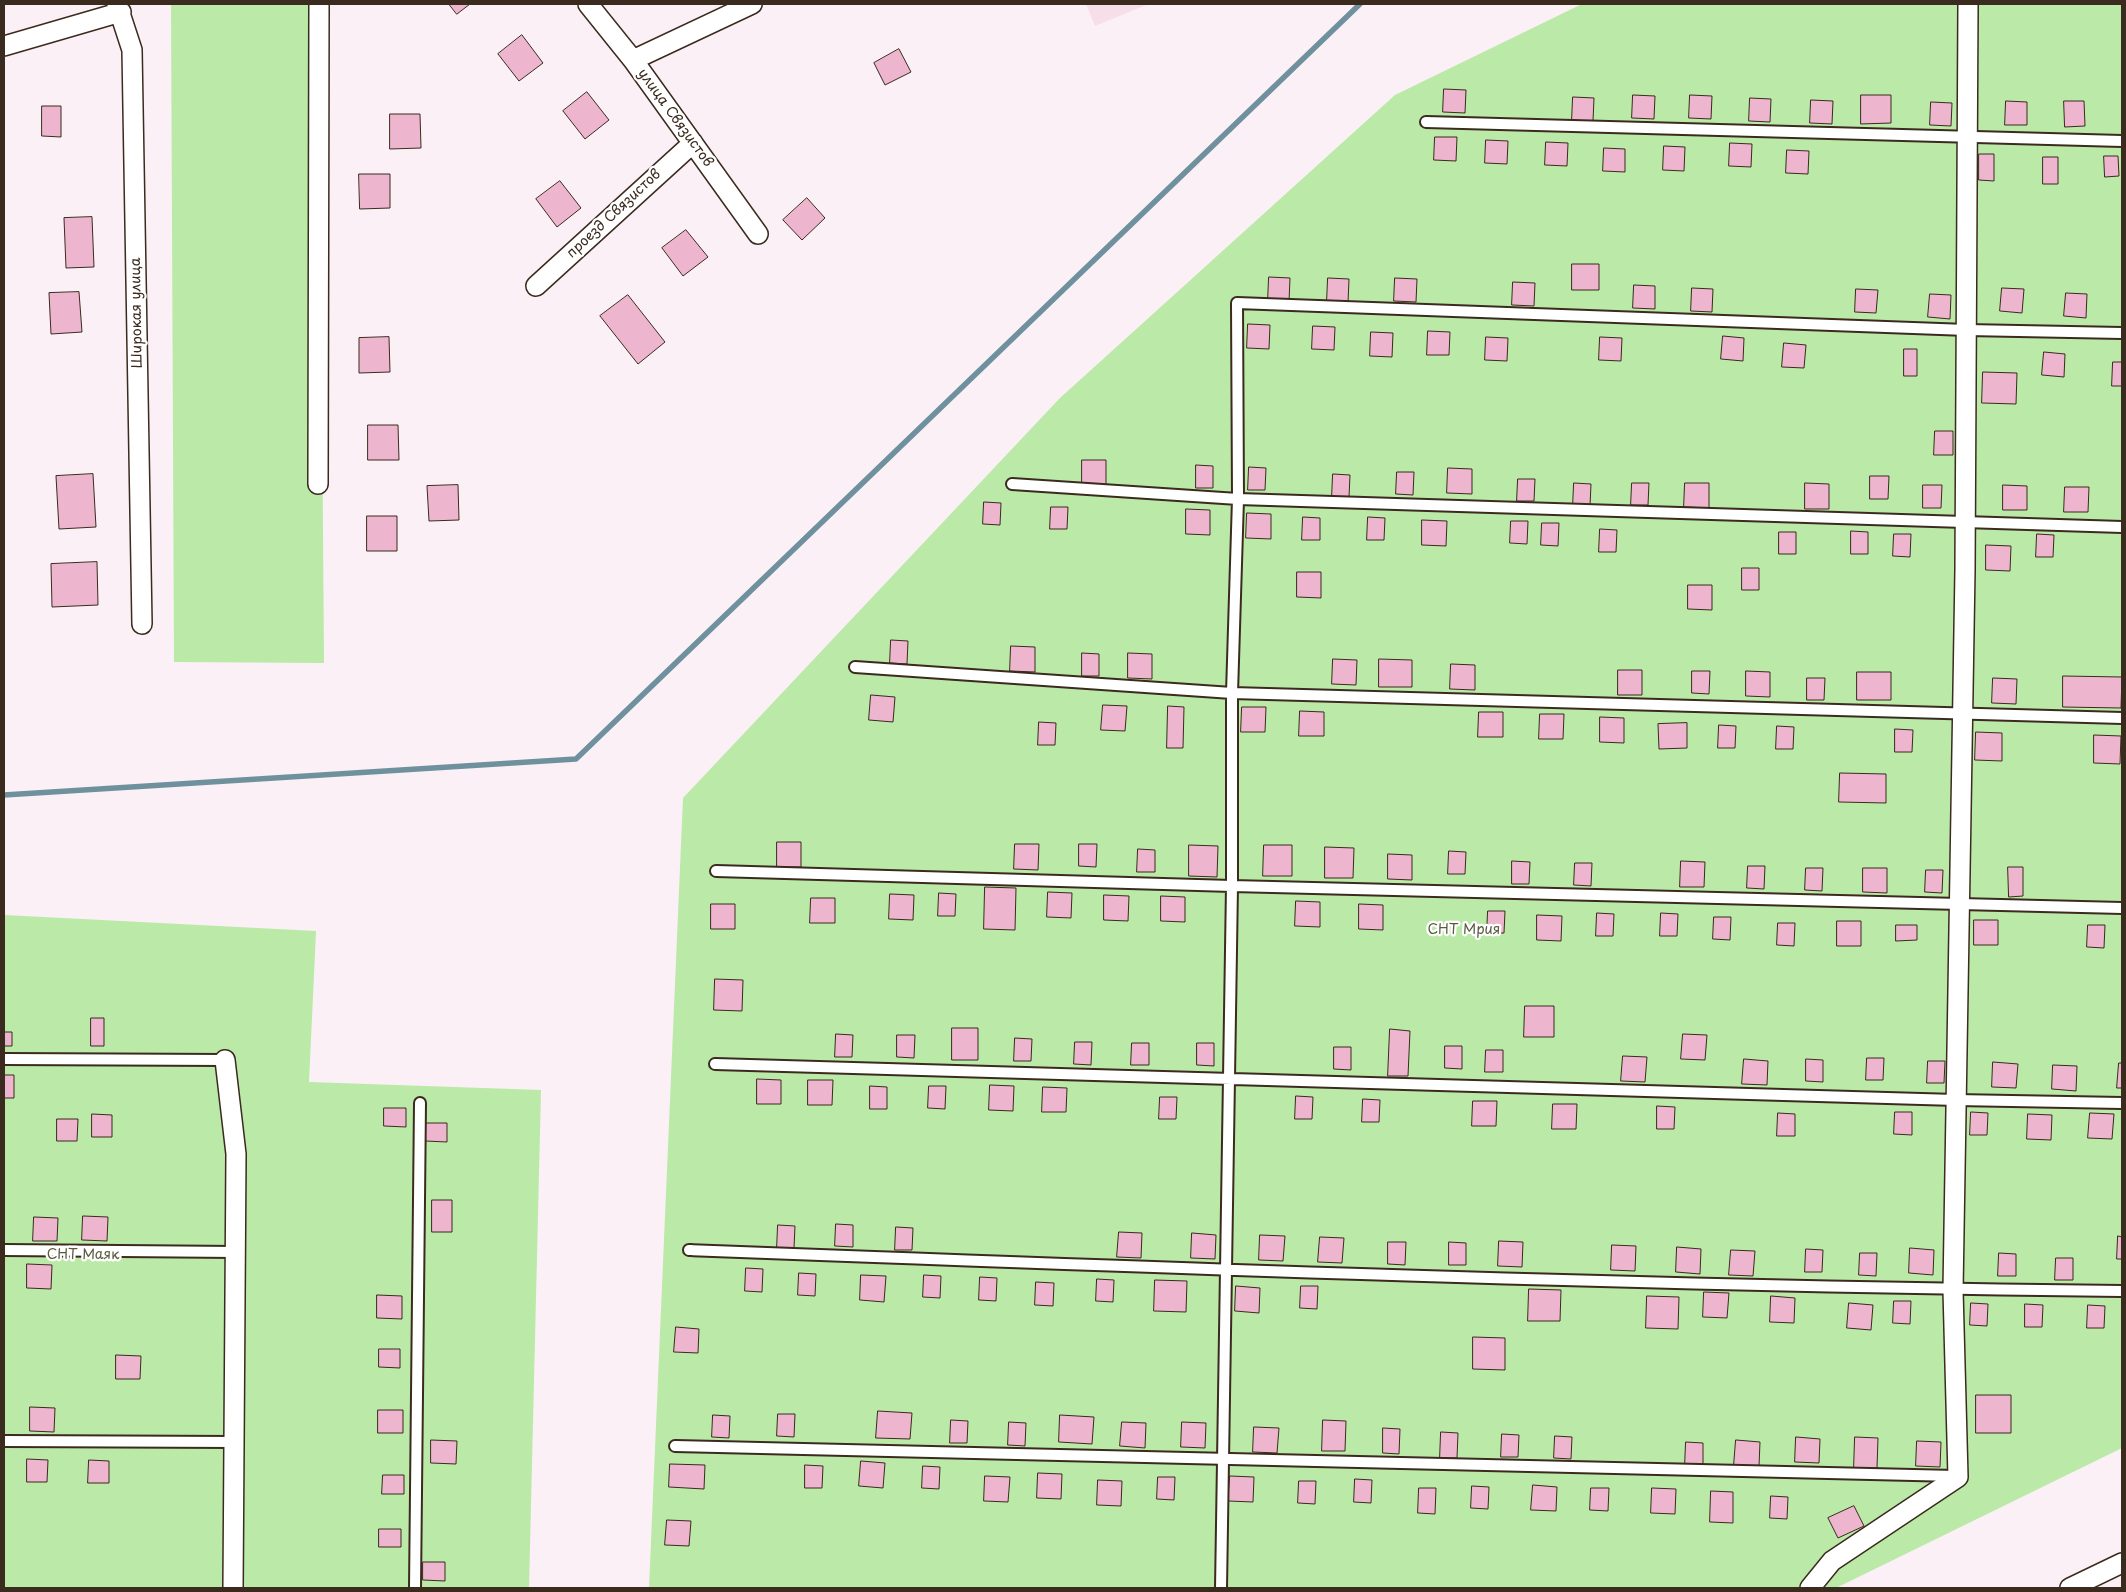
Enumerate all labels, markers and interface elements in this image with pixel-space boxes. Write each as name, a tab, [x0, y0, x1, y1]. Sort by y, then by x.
street label: улица Связистов	[634, 66, 716, 170]
street label: проезд Связистов	[564, 166, 664, 262]
street label: Широкая улица	[128, 257, 146, 369]
park label: СНТ Мрия	[1428, 922, 1500, 938]
park label: СНТ Маяк	[47, 1247, 119, 1263]

